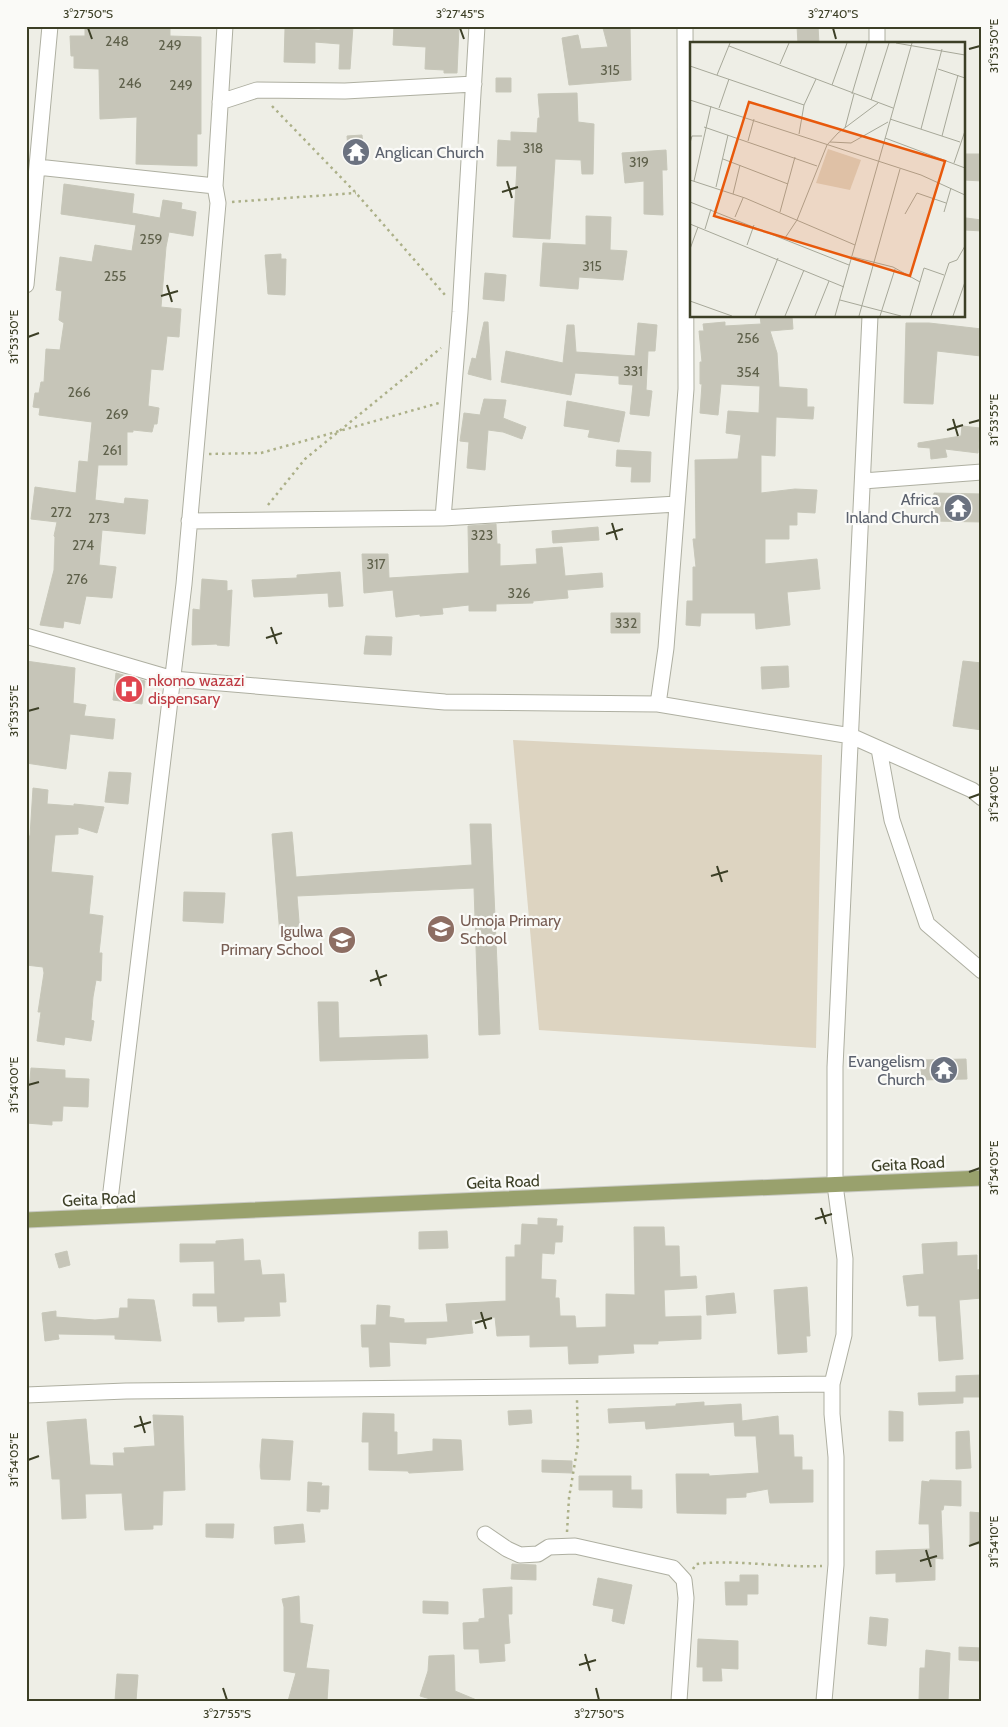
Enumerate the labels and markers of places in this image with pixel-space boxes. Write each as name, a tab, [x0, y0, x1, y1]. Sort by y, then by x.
temple icon: Anglican Church	[341, 137, 371, 167]
place label: Anglican Church	[375, 143, 484, 162]
place label: Africa Inland Church	[846, 490, 939, 527]
temple icon: Africa Inland Church	[943, 493, 973, 523]
place label: nkomo wazazi dispensary	[148, 671, 244, 708]
hospital icon: nkomo wazazi dispensary	[114, 674, 144, 704]
place label: Umoja Primary School	[460, 911, 561, 948]
school or university icon: Umoja Primary School	[426, 914, 456, 944]
place label: Igulwa Primary School	[220, 922, 323, 959]
school or university icon: Igulwa Primary School	[327, 925, 357, 955]
place label: Evangelism Church	[848, 1052, 925, 1089]
temple icon: Evangelism Church	[929, 1055, 959, 1085]

